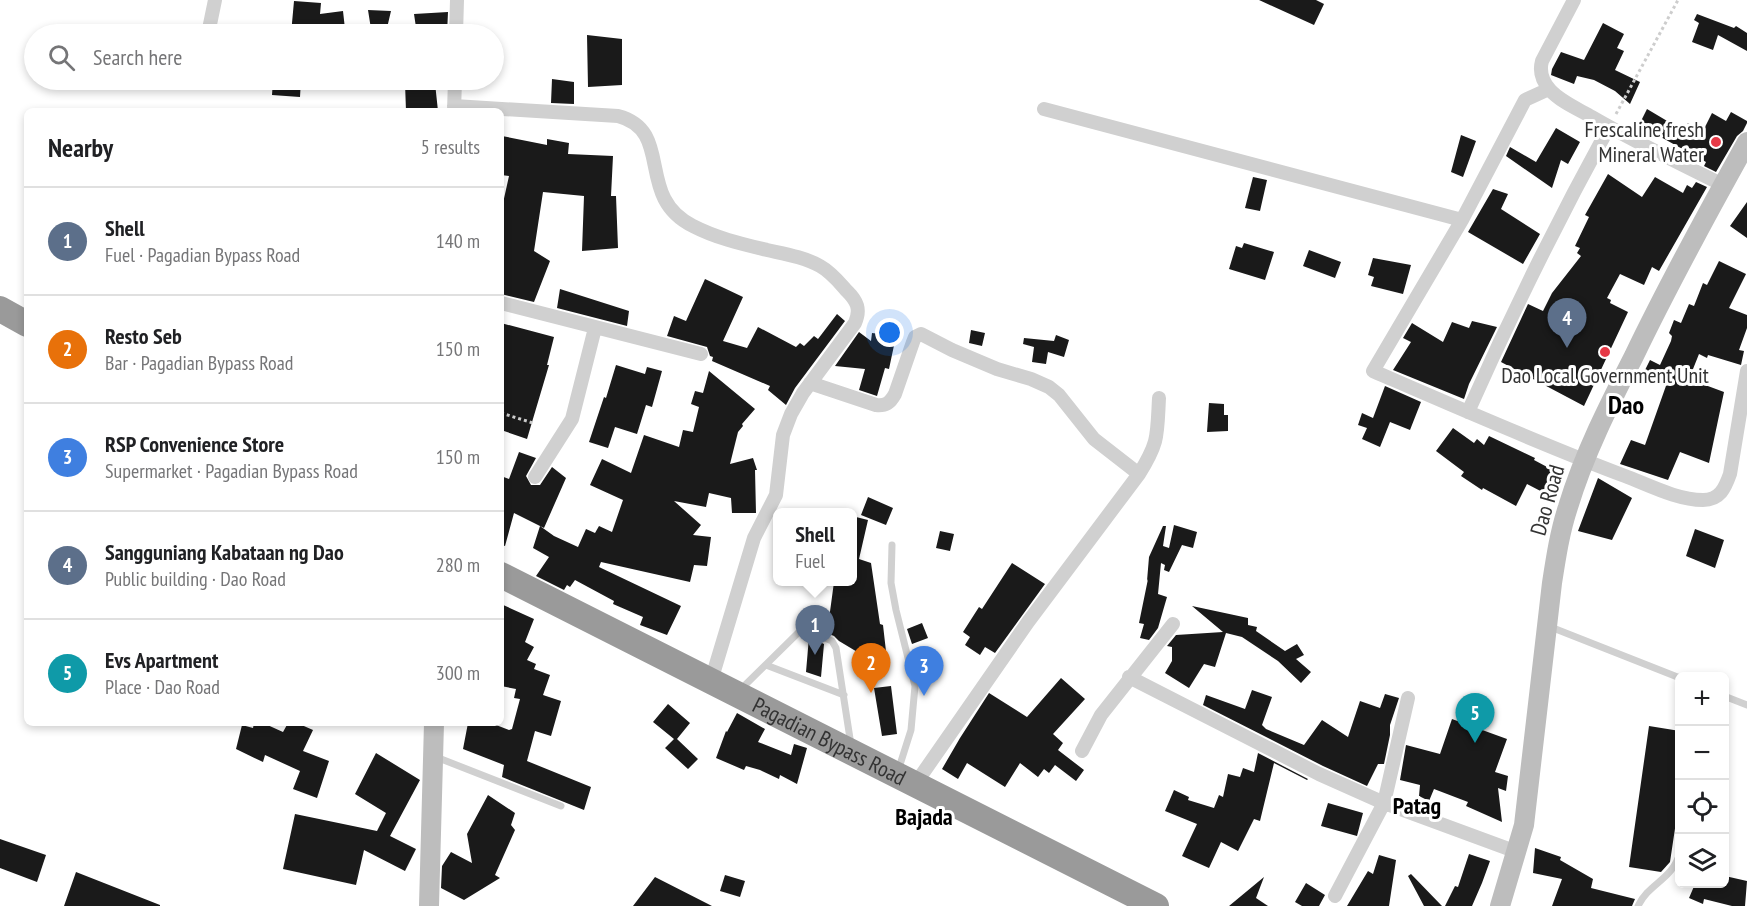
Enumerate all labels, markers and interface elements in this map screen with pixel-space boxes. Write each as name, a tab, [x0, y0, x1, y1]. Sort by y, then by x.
search box	[24, 24, 504, 90]
icon: search	[45, 41, 78, 74]
text: Search here	[93, 43, 182, 71]
place label: Frescaline fresh Mineral Water	[1585, 115, 1704, 168]
text: Nearby	[48, 131, 113, 164]
text: 5 results	[421, 134, 480, 160]
marker: Frescaline fresh Mineral Water	[1709, 135, 1723, 149]
text: Shell	[105, 214, 145, 242]
text: 1	[63, 228, 72, 254]
text: 140 m	[436, 228, 480, 254]
text: Fuel · Pagadian Bypass Road	[105, 242, 300, 268]
pin: 4	[1548, 298, 1586, 348]
your location	[875, 318, 904, 347]
text: Resto Seb	[105, 322, 182, 350]
text: 2	[63, 336, 72, 362]
text: 150 m	[436, 336, 480, 362]
marker: Dao Local Government Unit	[1598, 345, 1612, 359]
text: Bar · Pagadian Bypass Road	[105, 350, 293, 376]
place label: Dao Local Government Unit	[1501, 361, 1709, 389]
district label: Dao	[1608, 388, 1644, 421]
text: RSP Convenience Store	[105, 430, 284, 458]
text: 3	[63, 444, 72, 470]
text: 150 m	[436, 444, 480, 470]
text: Supermarket · Pagadian Bypass Road	[105, 458, 358, 484]
street label: Dao Road	[1524, 462, 1570, 538]
popup	[773, 508, 857, 586]
text: Shell	[795, 520, 835, 548]
text: Sangguniang Kabataan ng Dao	[105, 538, 344, 566]
text: Fuel	[795, 548, 825, 574]
text: 4	[63, 552, 72, 578]
text: 280 m	[436, 552, 480, 578]
text: Public building · Dao Road	[105, 566, 286, 592]
pin: 1	[796, 606, 834, 655]
pin: 2	[852, 644, 890, 693]
text: Evs Apartment	[105, 646, 218, 674]
pin: 3	[904, 646, 944, 696]
text: 5	[63, 660, 72, 686]
text: 300 m	[436, 660, 480, 686]
map controls	[1675, 672, 1729, 888]
button: +	[1675, 672, 1729, 726]
text: Place · Dao Road	[105, 674, 220, 700]
street label: Pagadian Bypass Road	[748, 691, 911, 791]
pin: 5	[1456, 694, 1494, 743]
button: −	[1675, 726, 1729, 780]
button: locate	[1675, 780, 1729, 834]
district label: Patag	[1393, 790, 1441, 821]
district label: Bajada	[895, 801, 953, 832]
button: layers	[1675, 834, 1729, 888]

